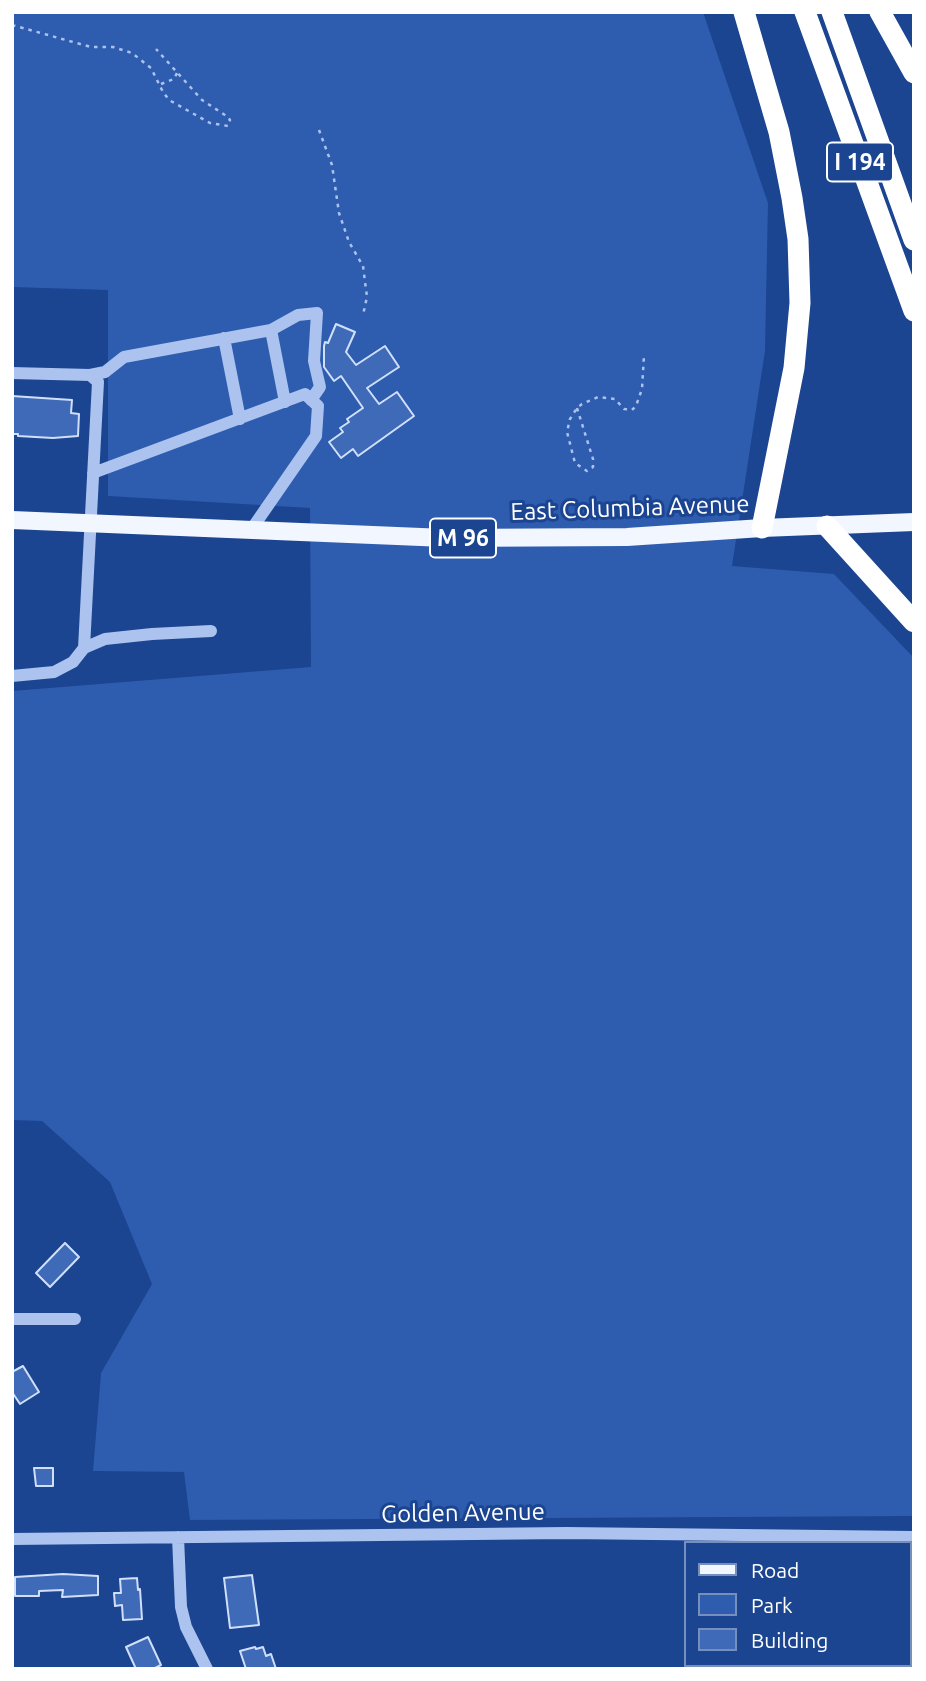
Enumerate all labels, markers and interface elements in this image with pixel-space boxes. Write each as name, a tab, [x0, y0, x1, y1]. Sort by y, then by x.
road number: I 194	[827, 142, 893, 182]
street label: East Columbia Avenue	[510, 489, 750, 527]
road number: M 96	[430, 518, 496, 558]
street label: Golden Avenue	[381, 1497, 545, 1529]
legend	[684, 1541, 912, 1667]
text: Road	[751, 1558, 799, 1582]
text: Park	[751, 1593, 793, 1617]
text: Building	[751, 1628, 828, 1652]

